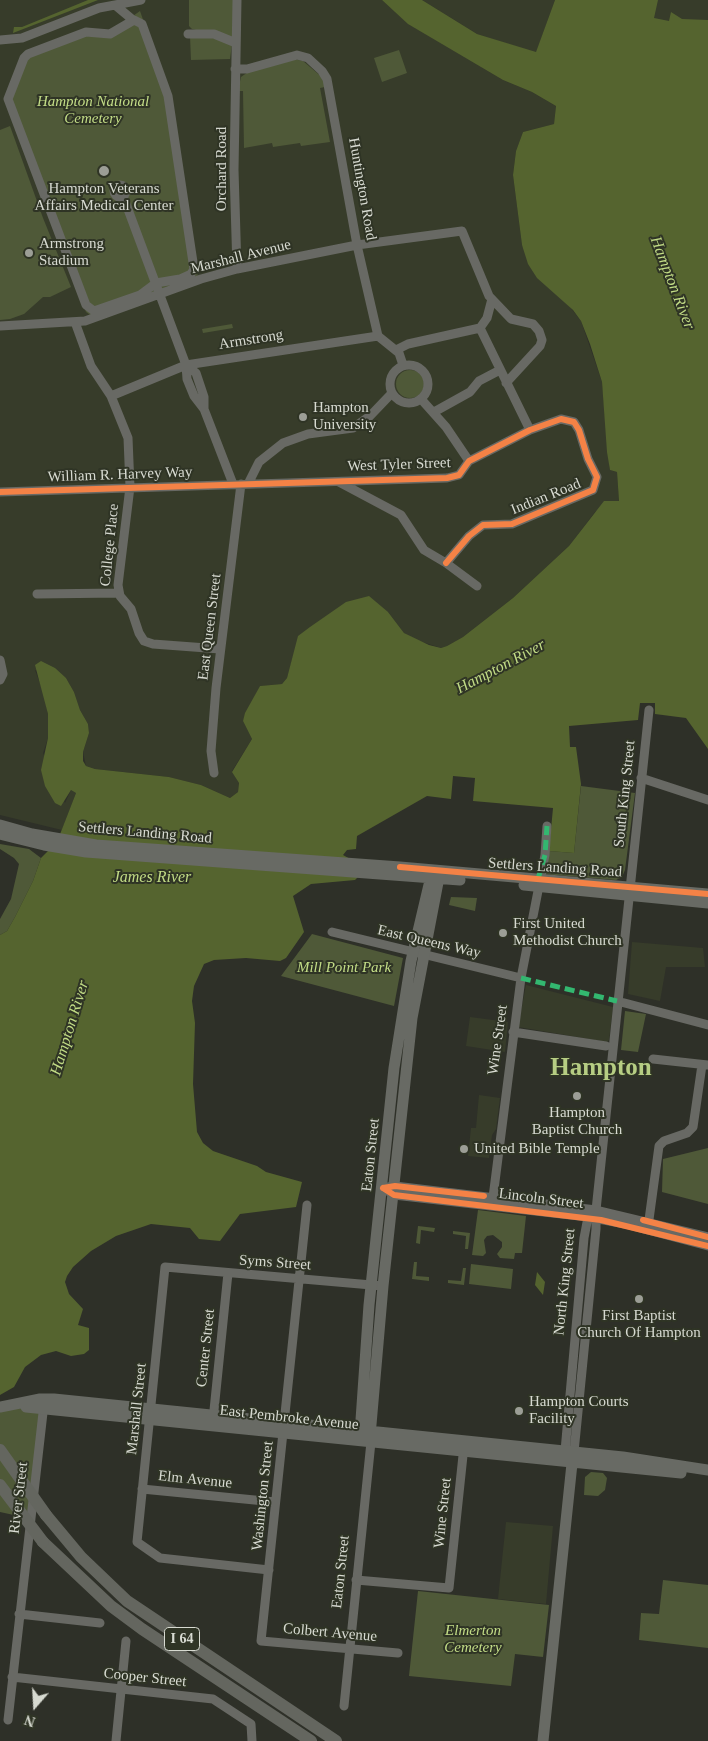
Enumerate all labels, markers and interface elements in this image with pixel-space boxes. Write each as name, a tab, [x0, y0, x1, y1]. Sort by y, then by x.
park label: Hampton National Cemetery	[37, 93, 149, 128]
street label: Orchard Road	[213, 127, 231, 211]
street label: Huntington Road	[344, 136, 380, 242]
marker: Hampton Veterans Affairs Medical Center	[97, 164, 111, 178]
place label: Hampton Veterans Affairs Medical Center	[35, 180, 173, 215]
water label: Hampton River	[645, 234, 699, 332]
place label: Armstrong Stadium	[39, 235, 104, 270]
street label: Marshall Avenue	[189, 236, 293, 278]
marker: Armstrong Stadium	[23, 247, 35, 259]
street label: Armstrong	[217, 326, 285, 354]
place label: Hampton University	[313, 399, 376, 434]
marker: Hampton University	[297, 411, 309, 423]
street label: West Tyler Street	[347, 454, 451, 476]
street label: William R. Harvey Way	[47, 463, 193, 487]
street label: Indian Road	[508, 475, 584, 519]
street label: College Place	[97, 503, 123, 587]
street label: East Queen Street	[195, 573, 225, 681]
water label: Hampton River	[453, 635, 549, 699]
street label: South King Street	[610, 740, 640, 848]
street label: Settlers Landing Road	[77, 818, 213, 848]
street label: Settlers Landing Road	[487, 854, 623, 882]
water label: James River	[113, 868, 191, 888]
place label: First United Methodist Church	[513, 915, 622, 950]
street label: East Queens Way	[376, 921, 482, 963]
marker: First United Methodist Church	[497, 927, 509, 939]
park label: Mill Point Park	[297, 959, 391, 977]
water label: Hampton River	[46, 978, 94, 1078]
street label: Wine Street	[484, 1004, 512, 1076]
district label: Hampton	[550, 1054, 652, 1084]
marker: Hampton Baptist Church	[571, 1090, 583, 1102]
place label: Hampton Baptist Church	[532, 1104, 622, 1139]
street label: Eaton Street	[358, 1117, 384, 1193]
place label: United Bible Temple	[474, 1140, 600, 1158]
marker: United Bible Temple	[458, 1143, 470, 1155]
street label: Lincoln Street	[498, 1185, 584, 1213]
street label: North King Street	[550, 1228, 580, 1336]
street label: Syms Street	[238, 1252, 312, 1274]
marker: First Baptist Church Of Hampton	[633, 1293, 645, 1305]
place label: First Baptist Church Of Hampton	[577, 1307, 701, 1342]
street label: Center Street	[193, 1308, 219, 1388]
street label: Marshall Street	[123, 1362, 151, 1456]
place label: Hampton Courts Facility	[529, 1393, 629, 1428]
street label: East Pembroke Avenue	[219, 1402, 359, 1434]
marker: Hampton Courts Facility	[513, 1405, 525, 1417]
street label: Washington Street	[248, 1440, 278, 1552]
street label: River Street	[6, 1461, 32, 1535]
street label: Elm Avenue	[157, 1467, 233, 1493]
street label: Wine Street	[430, 1477, 456, 1549]
street label: Eaton Street	[328, 1534, 354, 1610]
street label: Colbert Avenue	[282, 1620, 378, 1646]
park label: Elmerton Cemetery	[444, 1622, 502, 1657]
road number: I 64	[164, 1628, 200, 1650]
street label: Cooper Street	[103, 1665, 187, 1691]
north arrow	[10, 1681, 60, 1731]
text: N	[23, 1712, 37, 1729]

